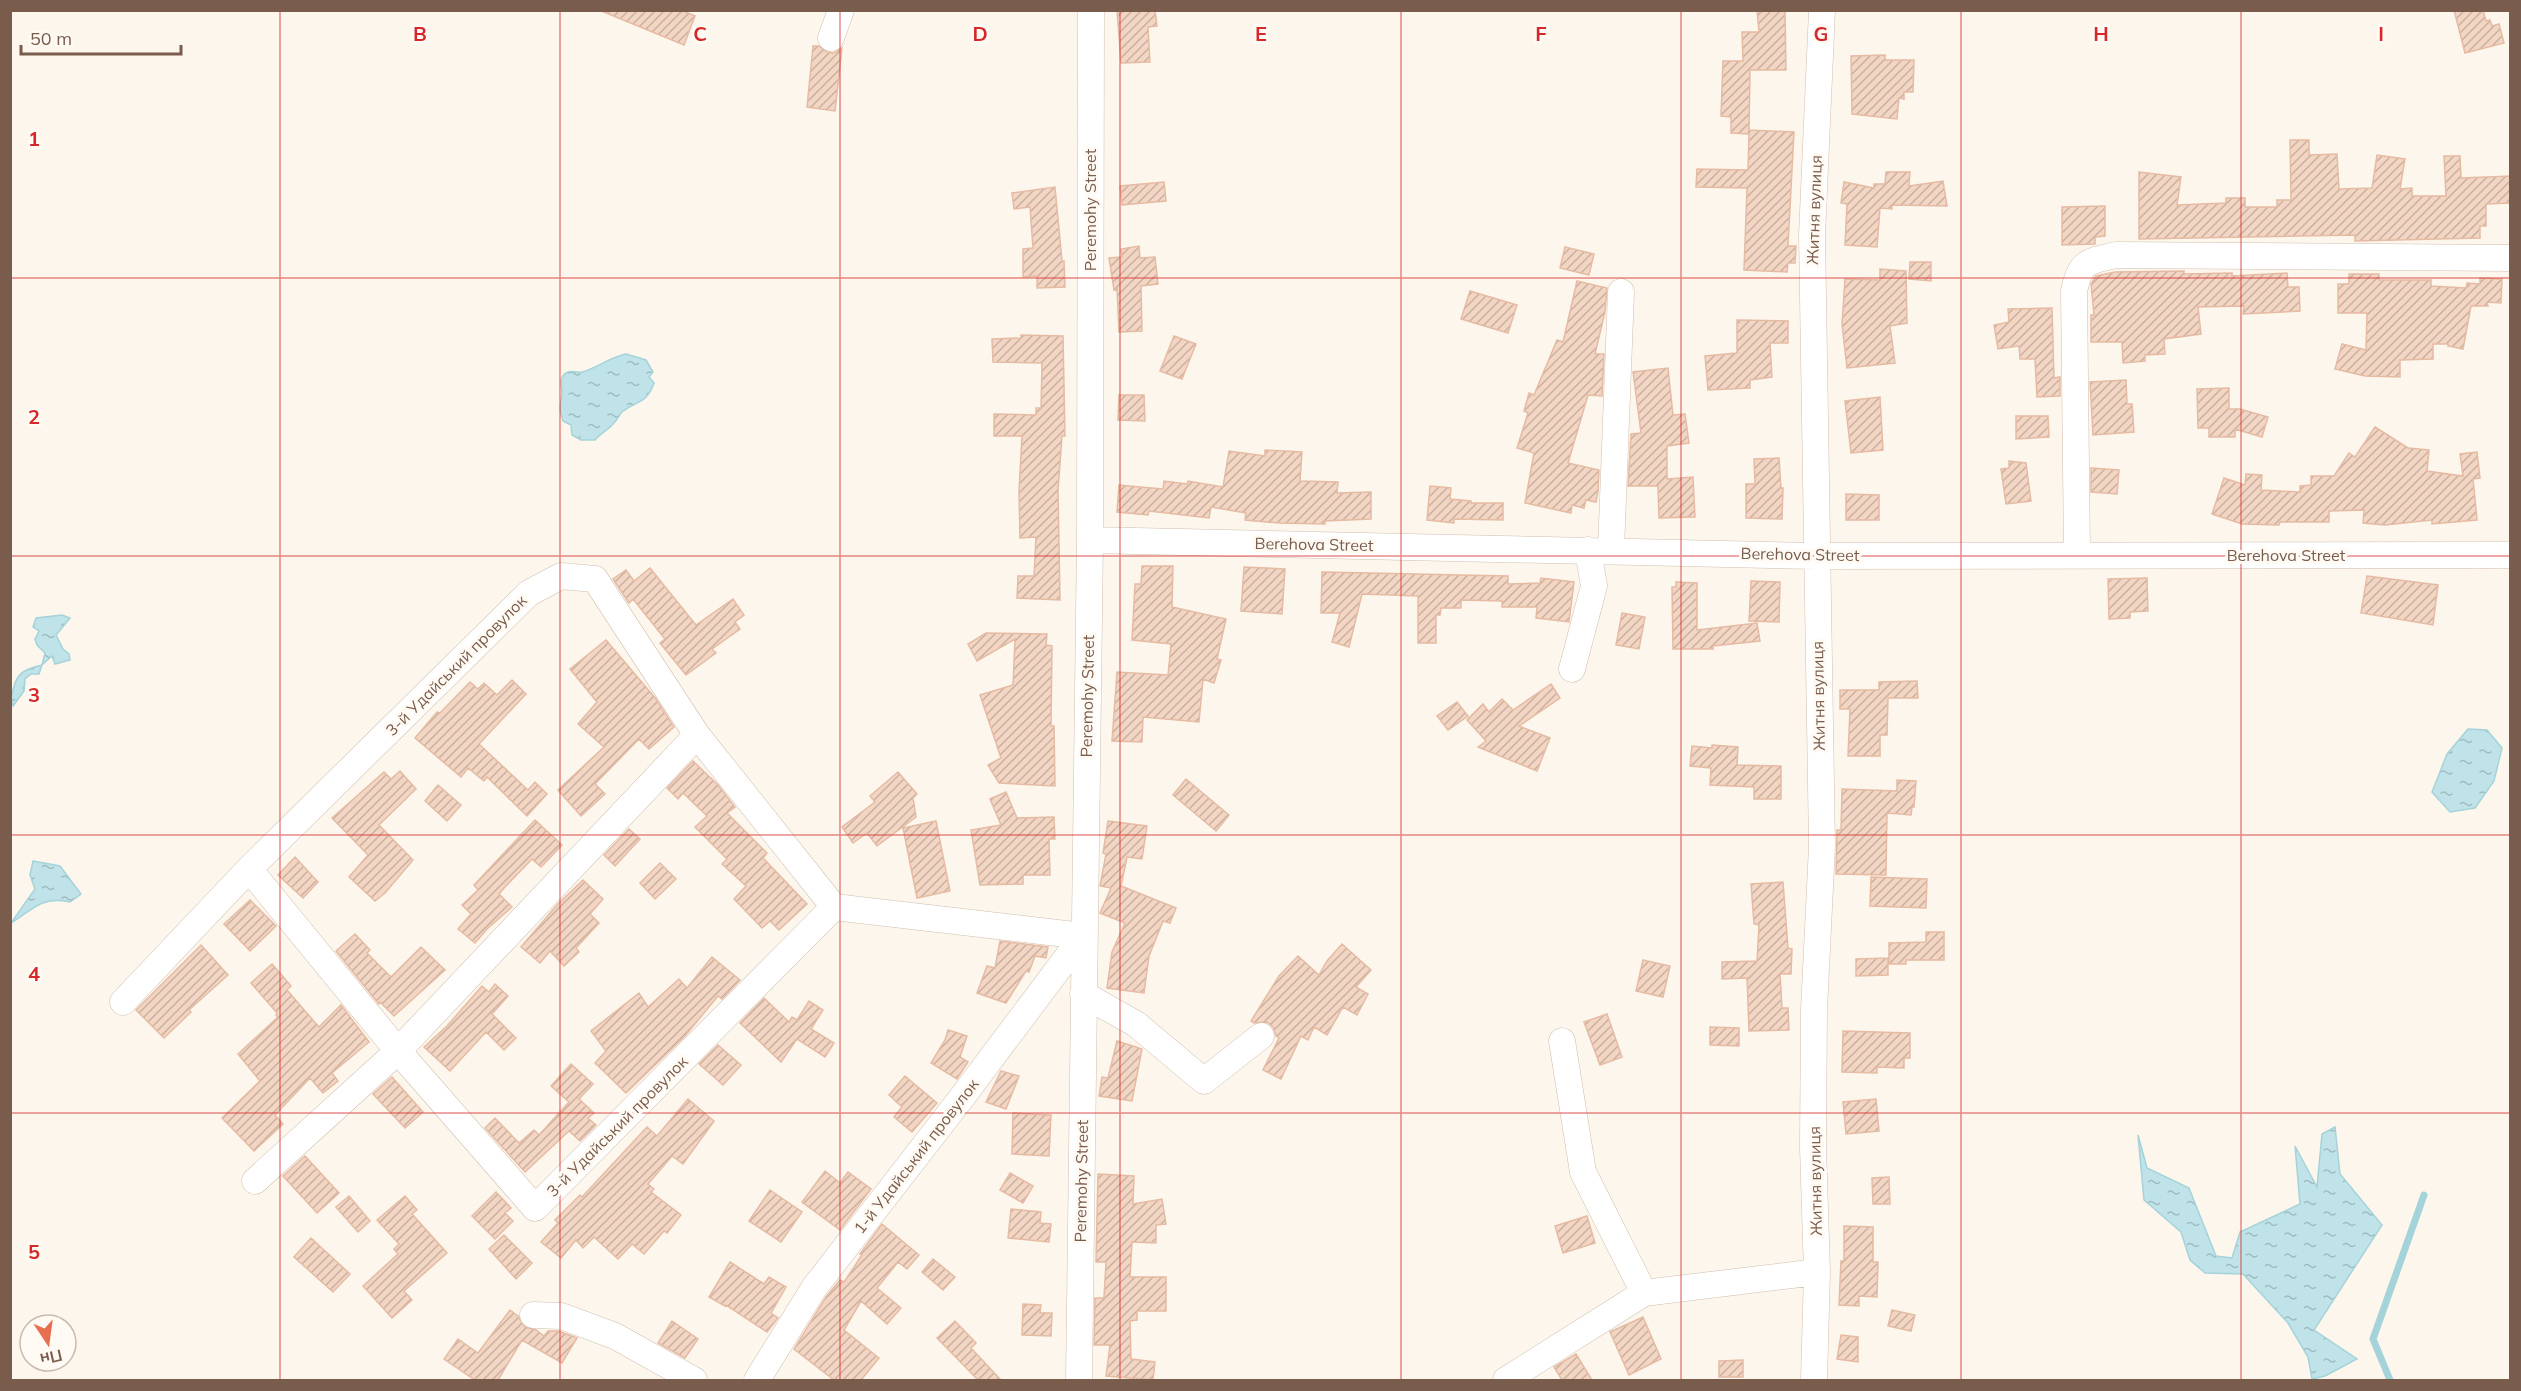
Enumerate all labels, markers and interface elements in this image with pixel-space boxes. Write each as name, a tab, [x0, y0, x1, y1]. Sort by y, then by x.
scale bar	[21, 18, 182, 56]
text: B	[413, 21, 427, 46]
text: C	[693, 21, 707, 46]
text: D	[972, 21, 988, 46]
text: E	[1255, 21, 1267, 46]
text: F	[1535, 21, 1547, 46]
text: G	[1814, 21, 1828, 46]
text: H	[2093, 21, 2109, 46]
text: I	[2378, 21, 2384, 46]
text: 50 m	[30, 27, 72, 50]
text: 1	[28, 126, 40, 151]
street label: Peremohy Street	[1080, 148, 1100, 271]
street label: Житня вулиця	[1802, 155, 1826, 265]
text: 2	[28, 404, 40, 429]
street label: Berehova Street	[1254, 533, 1374, 555]
street label: Berehova Street	[1740, 543, 1860, 565]
street label: Berehova Street	[2227, 545, 2346, 565]
street label: 3-й Удайський провулок	[381, 590, 531, 740]
street label: Peremohy Street	[1076, 634, 1098, 757]
street label: Житня вулиця	[1807, 641, 1829, 751]
text: 3	[28, 682, 40, 707]
text: 4	[28, 961, 40, 986]
street label: 3-й Удайський провулок	[542, 1051, 692, 1201]
street label: 1-й Удайський провулок	[849, 1074, 983, 1238]
street label: Peremohy Street	[1070, 1119, 1092, 1242]
street label: Житня вулиця	[1804, 1126, 1826, 1236]
text: 5	[28, 1239, 40, 1264]
north arrow	[18, 1313, 78, 1373]
text: Пн	[38, 1345, 64, 1370]

